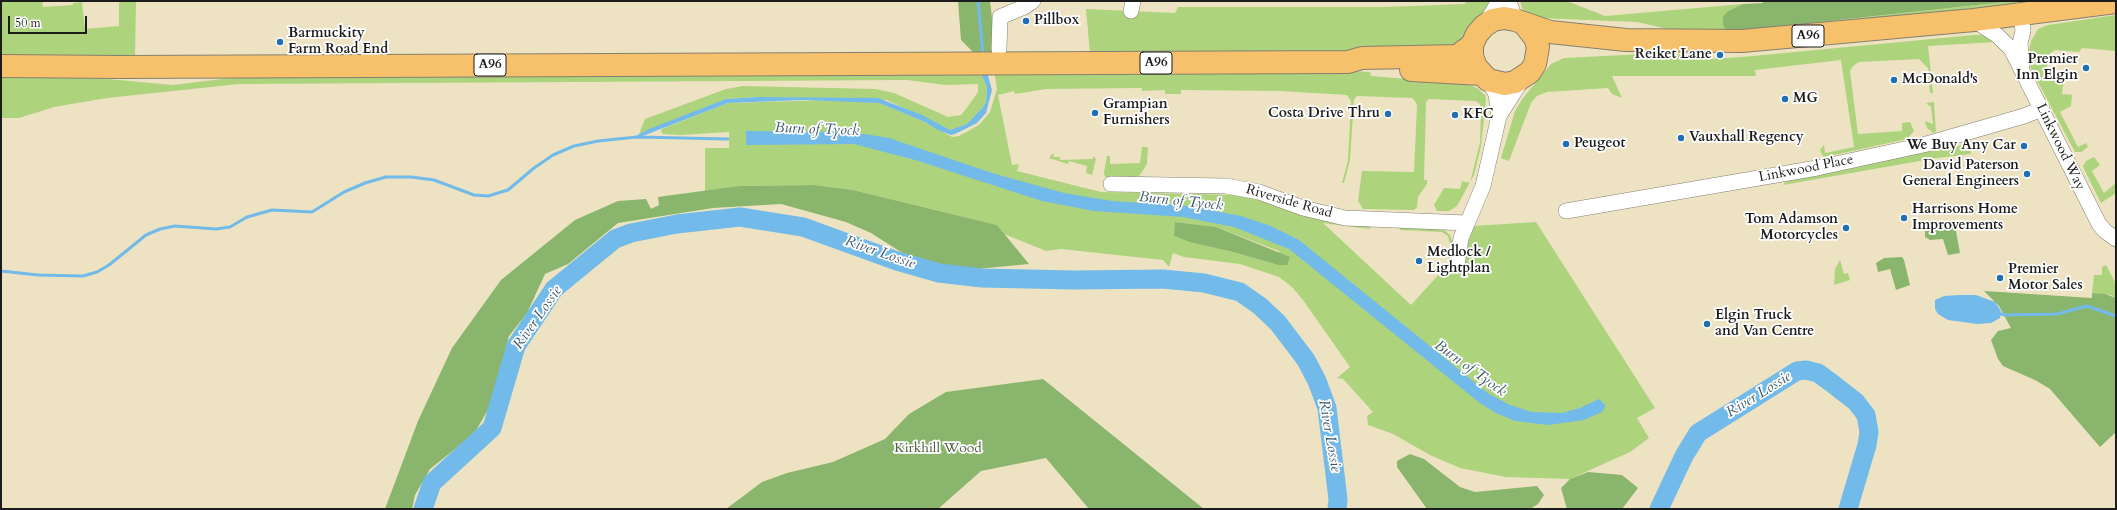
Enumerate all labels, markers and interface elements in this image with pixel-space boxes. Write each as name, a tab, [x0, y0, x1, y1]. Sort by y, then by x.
scale bar	[10, 8, 89, 34]
place label: Pillbox	[1034, 13, 1079, 29]
text: 50 m	[15, 15, 41, 31]
marker: Pillbox	[1021, 16, 1031, 26]
road number: A96	[1792, 25, 1824, 47]
place label: Barmuckity Farm Road End	[288, 26, 388, 58]
marker: Barmuckity Farm Road End	[275, 37, 285, 47]
place label: Reiket Lane	[1635, 47, 1712, 63]
marker: Reiket Lane	[1715, 50, 1725, 60]
road number: A96	[1140, 52, 1172, 74]
place label: Premier Inn Elgin	[2016, 52, 2078, 84]
road number: A96	[474, 54, 506, 76]
marker: Premier Inn Elgin	[2081, 63, 2091, 73]
place label: McDonald's	[1902, 72, 1978, 88]
marker: McDonald's	[1889, 75, 1899, 85]
place label: MG	[1793, 91, 1818, 107]
marker: MG	[1780, 94, 1790, 104]
place label: Grampian Furnishers	[1103, 97, 1170, 130]
street label: Linkwood Way	[2032, 101, 2088, 193]
place label: Costa Drive Thru	[1268, 106, 1380, 122]
place label: KFC	[1463, 107, 1493, 123]
marker: Grampian Furnishers	[1090, 108, 1100, 118]
marker: Costa Drive Thru	[1383, 109, 1393, 119]
marker: KFC	[1450, 110, 1460, 120]
water label: Burn of Tyock	[774, 120, 860, 140]
place label: Vauxhall Regency	[1689, 130, 1804, 146]
marker: Vauxhall Regency	[1676, 133, 1686, 143]
place label: Peugeot	[1574, 136, 1625, 152]
place label: We Buy Any Car	[1906, 138, 2016, 154]
marker: Peugeot	[1561, 139, 1571, 149]
marker: We Buy Any Car	[2019, 141, 2029, 151]
street label: Linkwood Place	[1757, 152, 1855, 186]
place label: David Paterson General Engineers	[1902, 158, 2019, 190]
marker: David Paterson General Engineers	[2022, 169, 2032, 179]
street label: Riverside Road	[1244, 182, 1334, 222]
water label: Burn of Tyock	[1138, 189, 1224, 215]
place label: Harrisons Home Improvements	[1912, 202, 2018, 234]
place label: Tom Adamson Motorcycles	[1745, 212, 1838, 244]
marker: Harrisons Home Improvements	[1899, 213, 1909, 223]
marker: Tom Adamson Motorcycles	[1841, 223, 1851, 233]
water label: River Lossie	[843, 233, 917, 273]
place label: Medlock / Lightplan	[1427, 245, 1491, 278]
marker: Medlock / Lightplan	[1414, 256, 1424, 266]
place label: Premier Motor Sales	[2008, 262, 2083, 294]
marker: Premier Motor Sales	[1995, 273, 2005, 283]
water label: River Lossie	[510, 283, 566, 353]
place label: Elgin Truck and Van Centre	[1715, 308, 1814, 340]
marker: Elgin Truck and Van Centre	[1702, 319, 1712, 329]
water label: Burn of Tyock	[1431, 337, 1509, 401]
water label: River Lossie	[1723, 368, 1795, 422]
water label: River Lossie	[1314, 398, 1344, 474]
park label: Kirkhill Wood	[894, 441, 982, 457]

